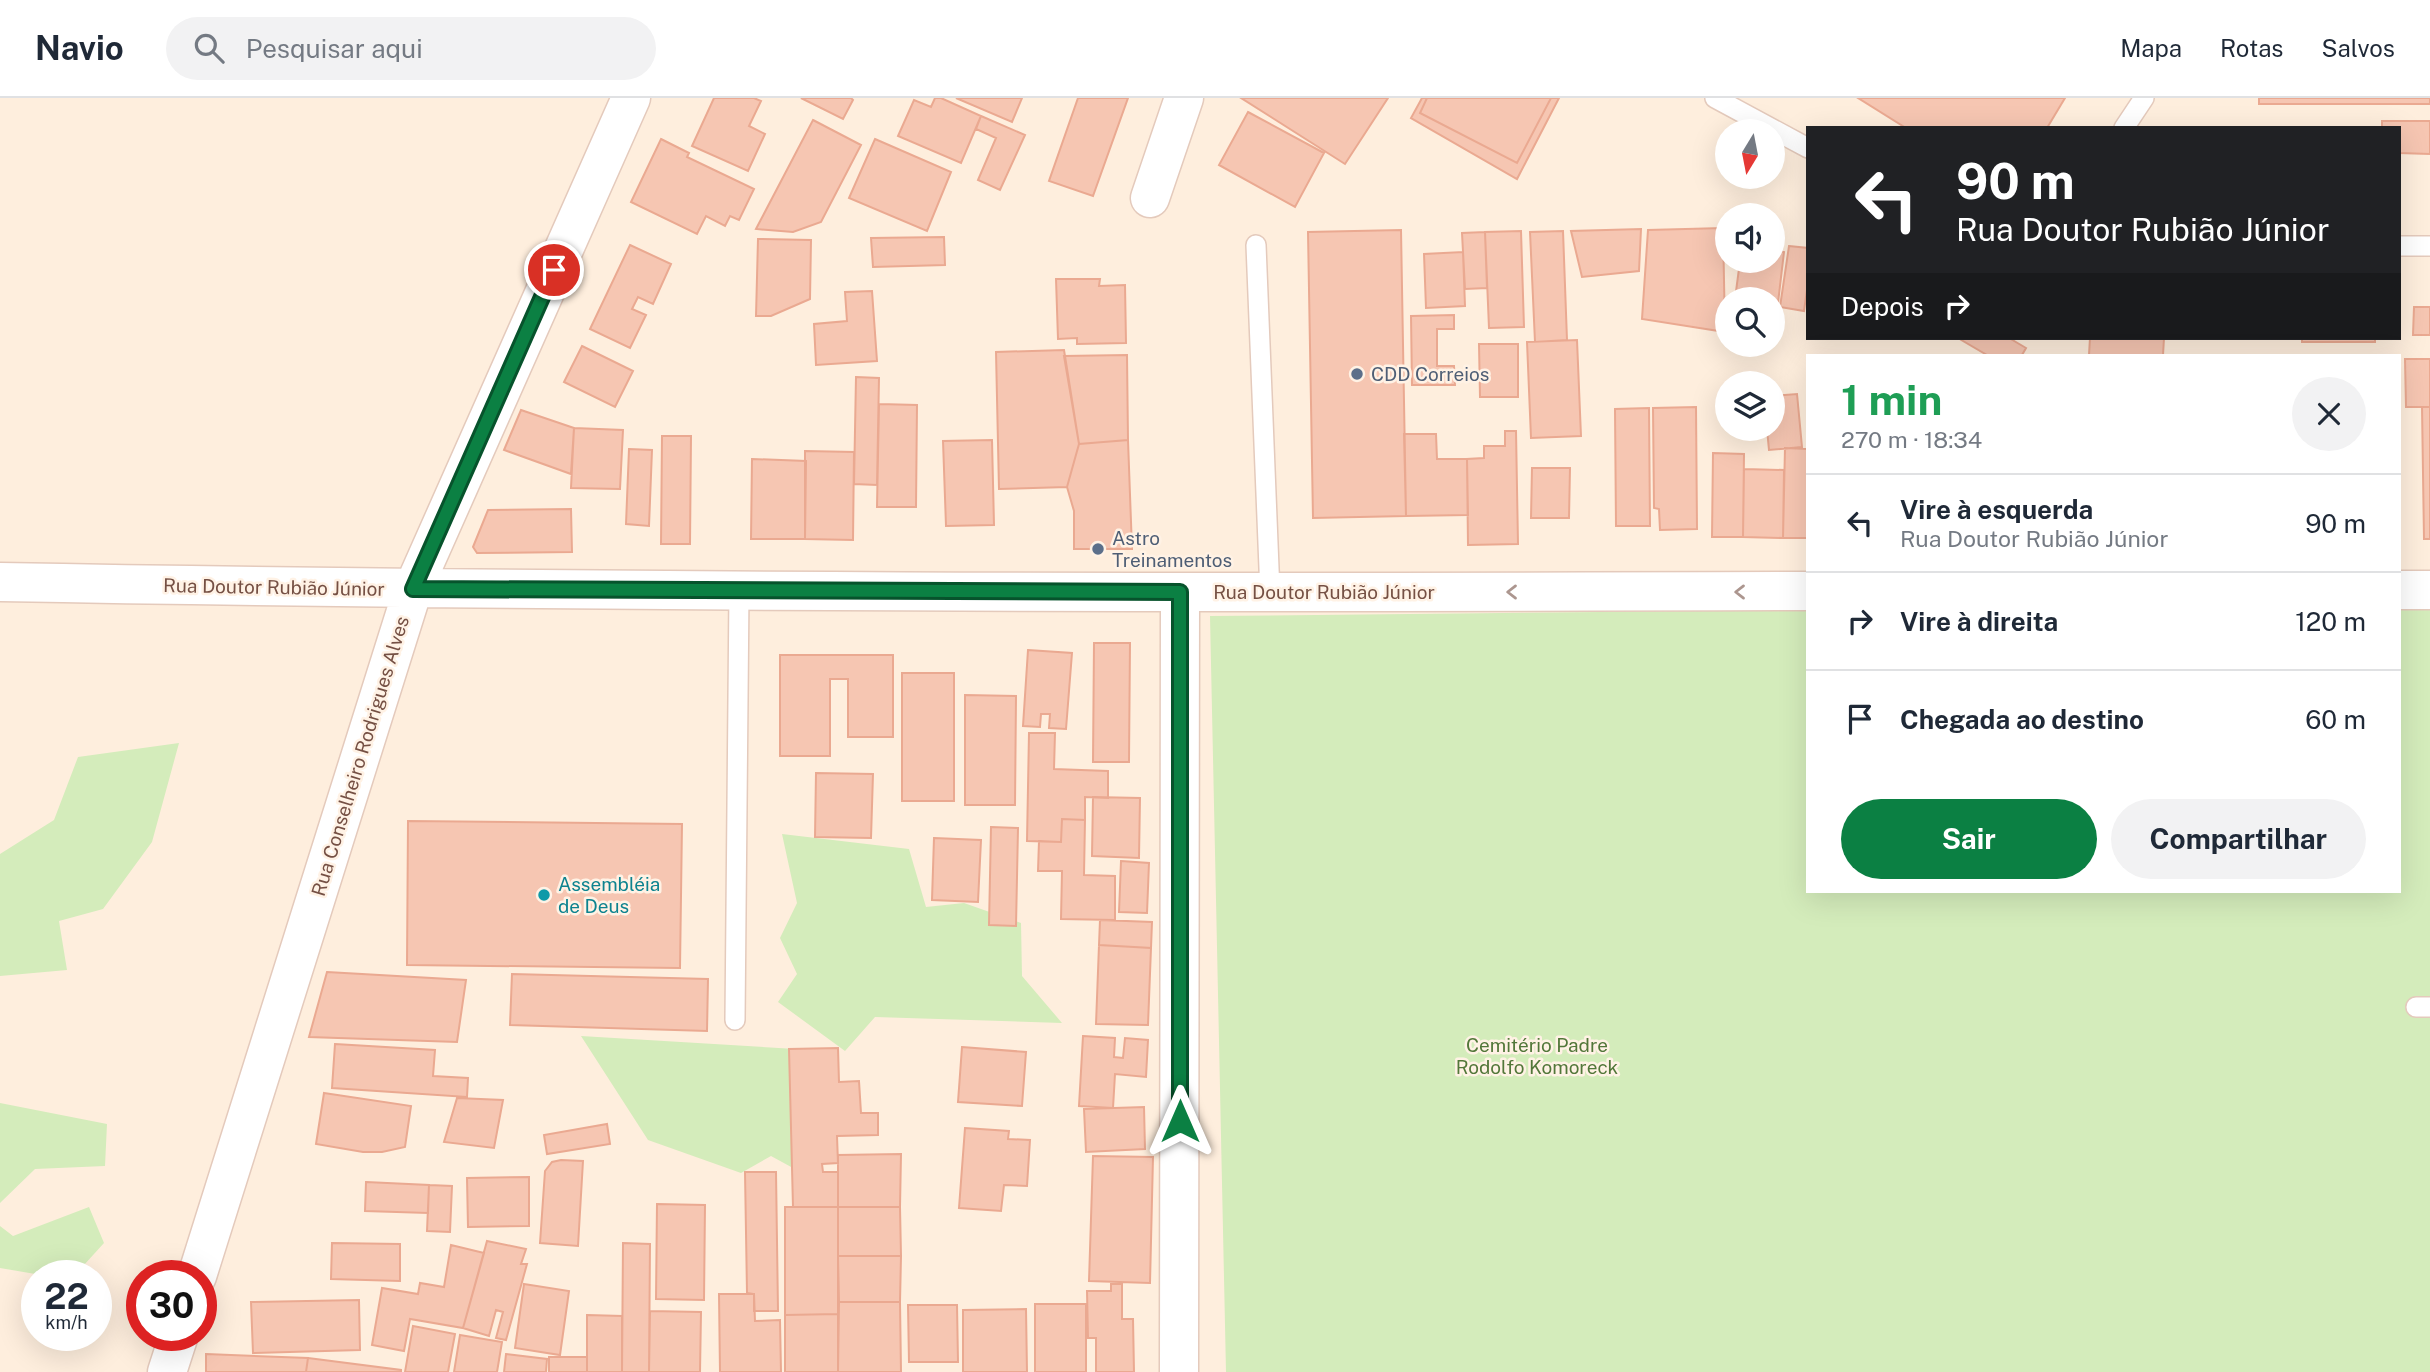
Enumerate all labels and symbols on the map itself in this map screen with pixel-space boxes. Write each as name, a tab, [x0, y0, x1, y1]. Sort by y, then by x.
north arrow	[1715, 119, 1785, 189]
pin	[524, 240, 584, 300]
place label: CDD Correios	[1371, 363, 1489, 385]
marker: CDD Correios	[1349, 366, 1365, 382]
place label: Astro Treinamentos	[1112, 527, 1232, 571]
marker: Astro Treinamentos	[1090, 541, 1106, 557]
street label: Rua Doutor Rubião Júnior	[163, 574, 385, 600]
street label: Rua Doutor Rubião Júnior	[1213, 581, 1435, 603]
one-way arrow	[1506, 584, 1517, 600]
one-way arrow	[1734, 584, 1744, 600]
street label: Rua Conselheiro Rodrigues Alves	[307, 613, 413, 899]
place label: Assembléia de Deus	[558, 873, 660, 917]
marker: Assembléia de Deus	[536, 887, 552, 903]
park label: Cemitério Padre Rodolfo Komoreck	[1456, 1034, 1619, 1078]
position arrow	[1143, 1084, 1217, 1158]
speed limit sign: 30	[126, 1260, 217, 1351]

